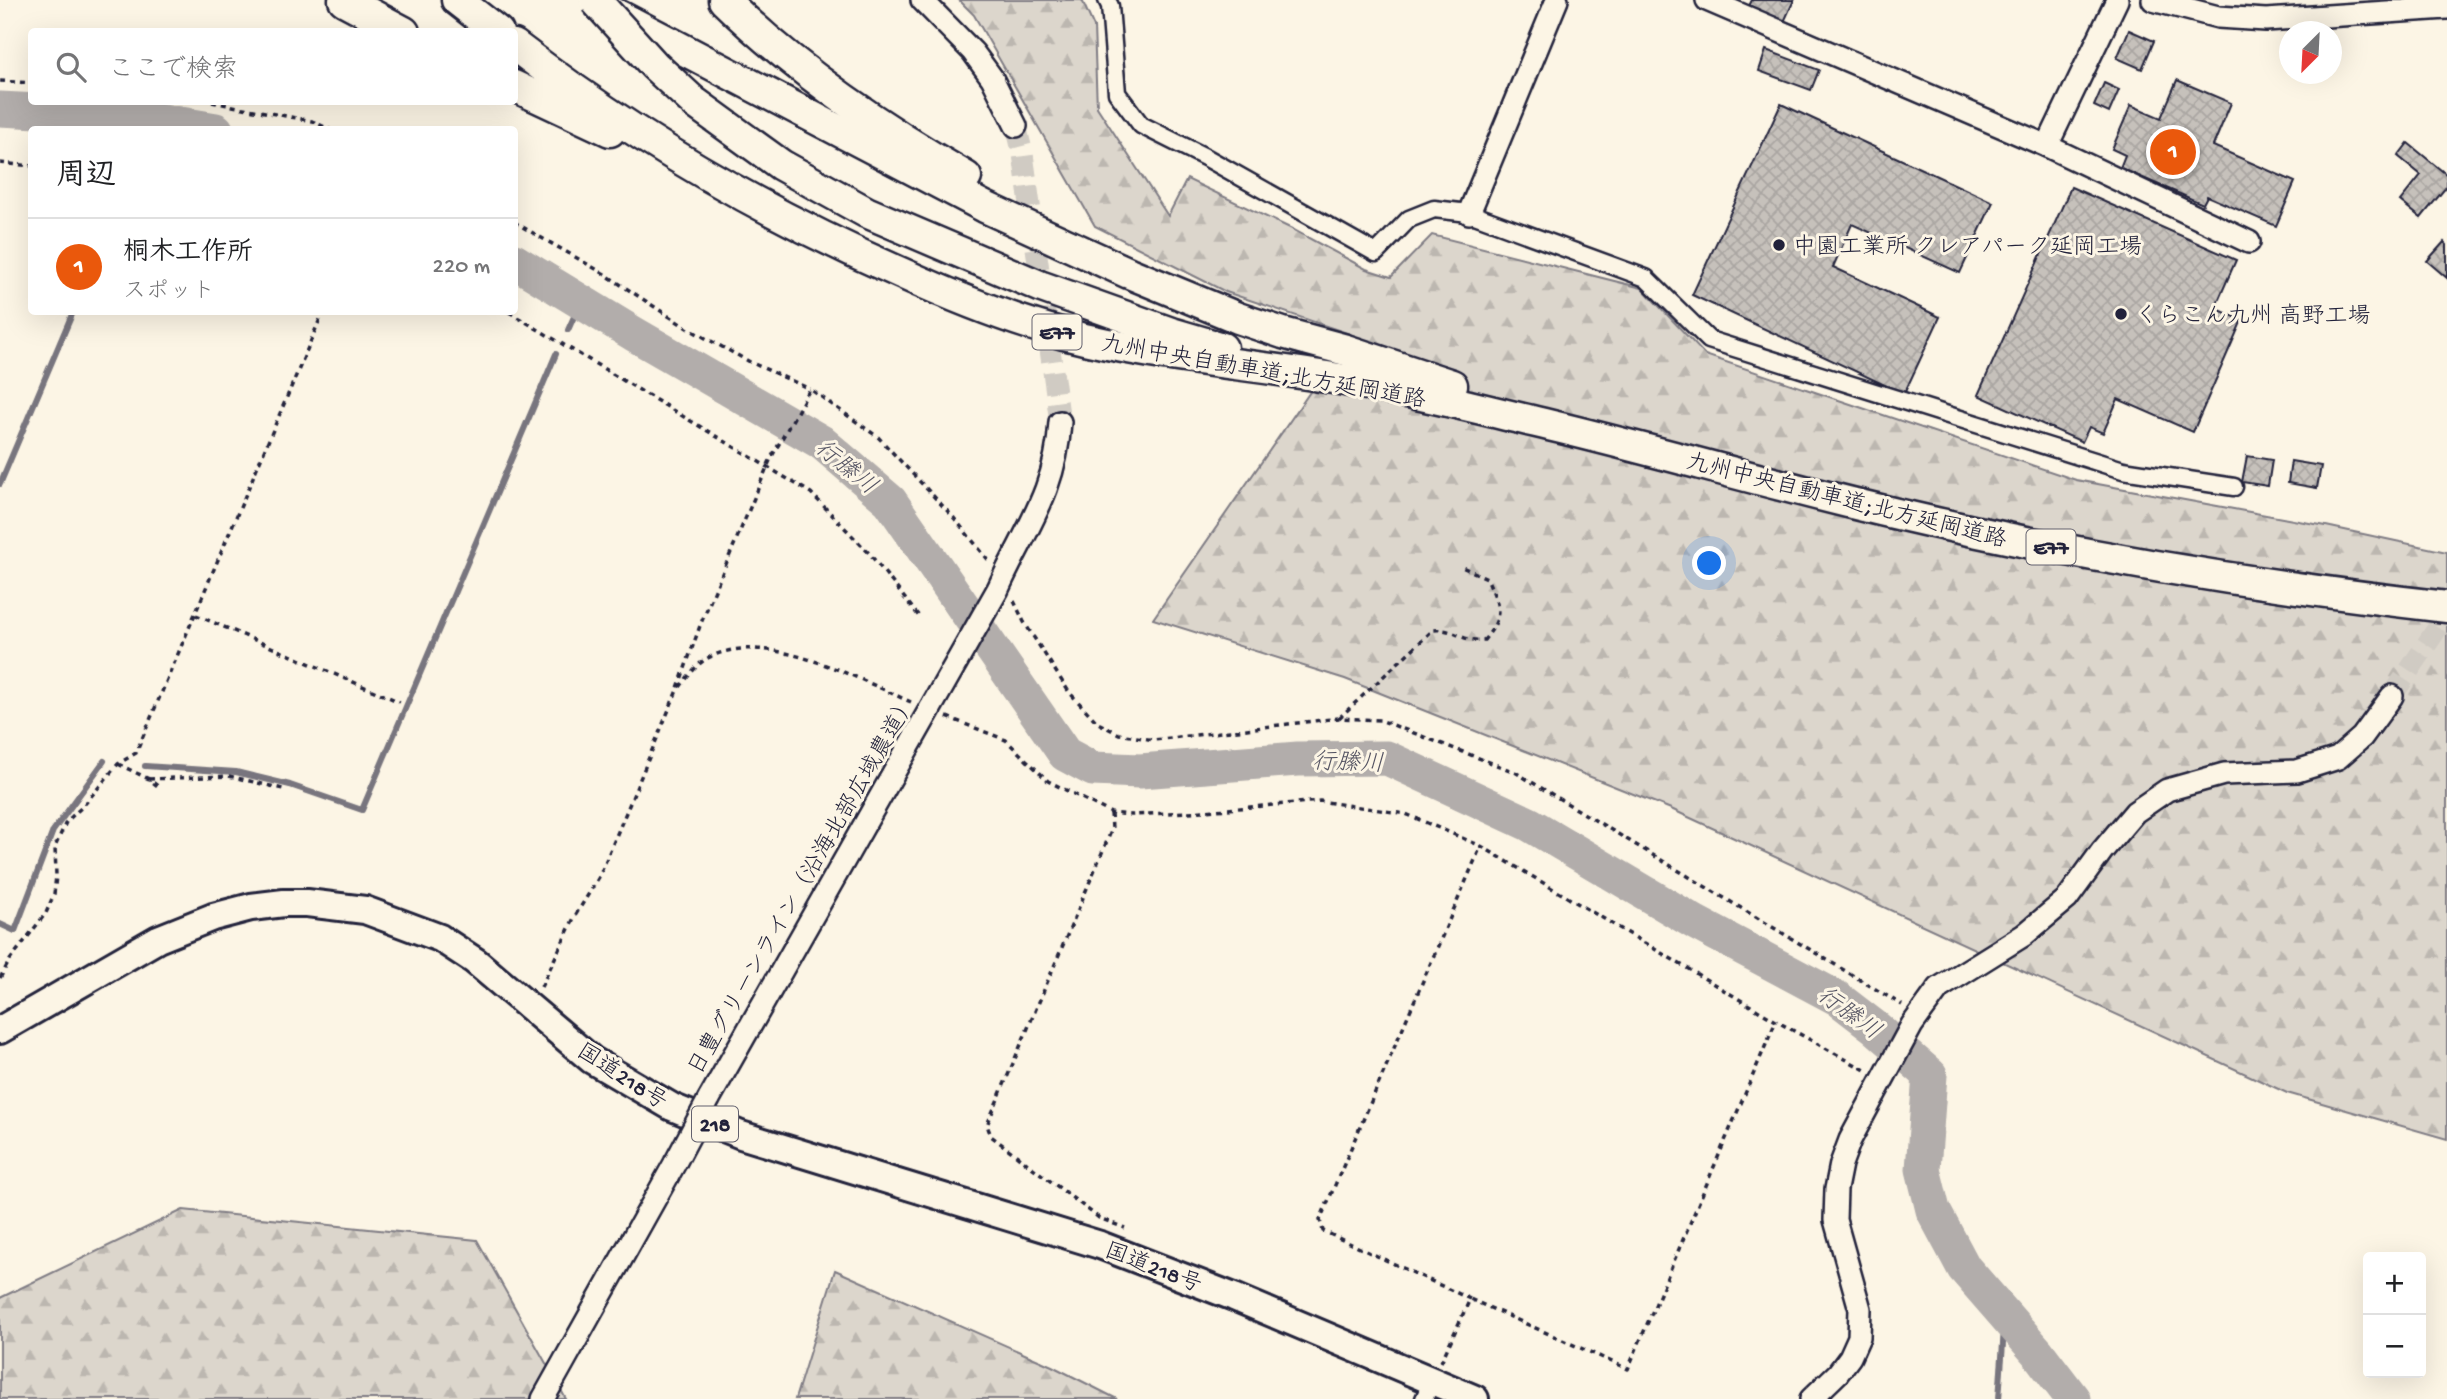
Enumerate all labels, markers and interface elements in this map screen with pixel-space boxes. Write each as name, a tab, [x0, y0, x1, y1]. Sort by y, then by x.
north arrow	[2279, 21, 2342, 84]
search box	[28, 28, 518, 105]
icon: search	[52, 48, 90, 86]
text: ここで検索	[108, 56, 238, 87]
pin: 1	[2150, 126, 2196, 178]
text: 周辺	[56, 160, 116, 195]
place label: 中園工業所 クレアパーク延岡工場	[1793, 234, 2142, 262]
marker: 中園工業所 クレアパーク延岡工場	[1771, 237, 1787, 253]
text: 桐木工作所	[123, 239, 253, 270]
text: 1	[74, 254, 84, 281]
text: 220 m	[433, 254, 490, 281]
text: スポット	[123, 279, 215, 306]
place label: くらこん九州 高野工場	[2135, 303, 2370, 331]
marker: くらこん九州 高野工場	[2113, 306, 2129, 322]
road number: E77	[1032, 314, 1082, 350]
street label: 九州中央自動車道;北方延岡道路	[1099, 331, 1428, 415]
water label: 行縢川	[808, 434, 883, 503]
street label: 九州中央自動車道;北方延岡道路	[1683, 449, 2009, 555]
road number: E77	[2026, 530, 2076, 564]
your location	[1692, 546, 1726, 580]
street label: 日豊グリーンライン（沿海北部広域農道）	[683, 690, 924, 1081]
water label: 行縢川	[1311, 748, 1384, 780]
water label: 行縢川	[1810, 981, 1886, 1048]
street label: 国道218号	[571, 1038, 672, 1117]
road number: 218	[692, 1106, 738, 1142]
street label: 国道218号	[1100, 1237, 1206, 1300]
map controls	[2363, 1252, 2426, 1378]
button: +	[2363, 1252, 2426, 1315]
button: −	[2363, 1315, 2426, 1378]

